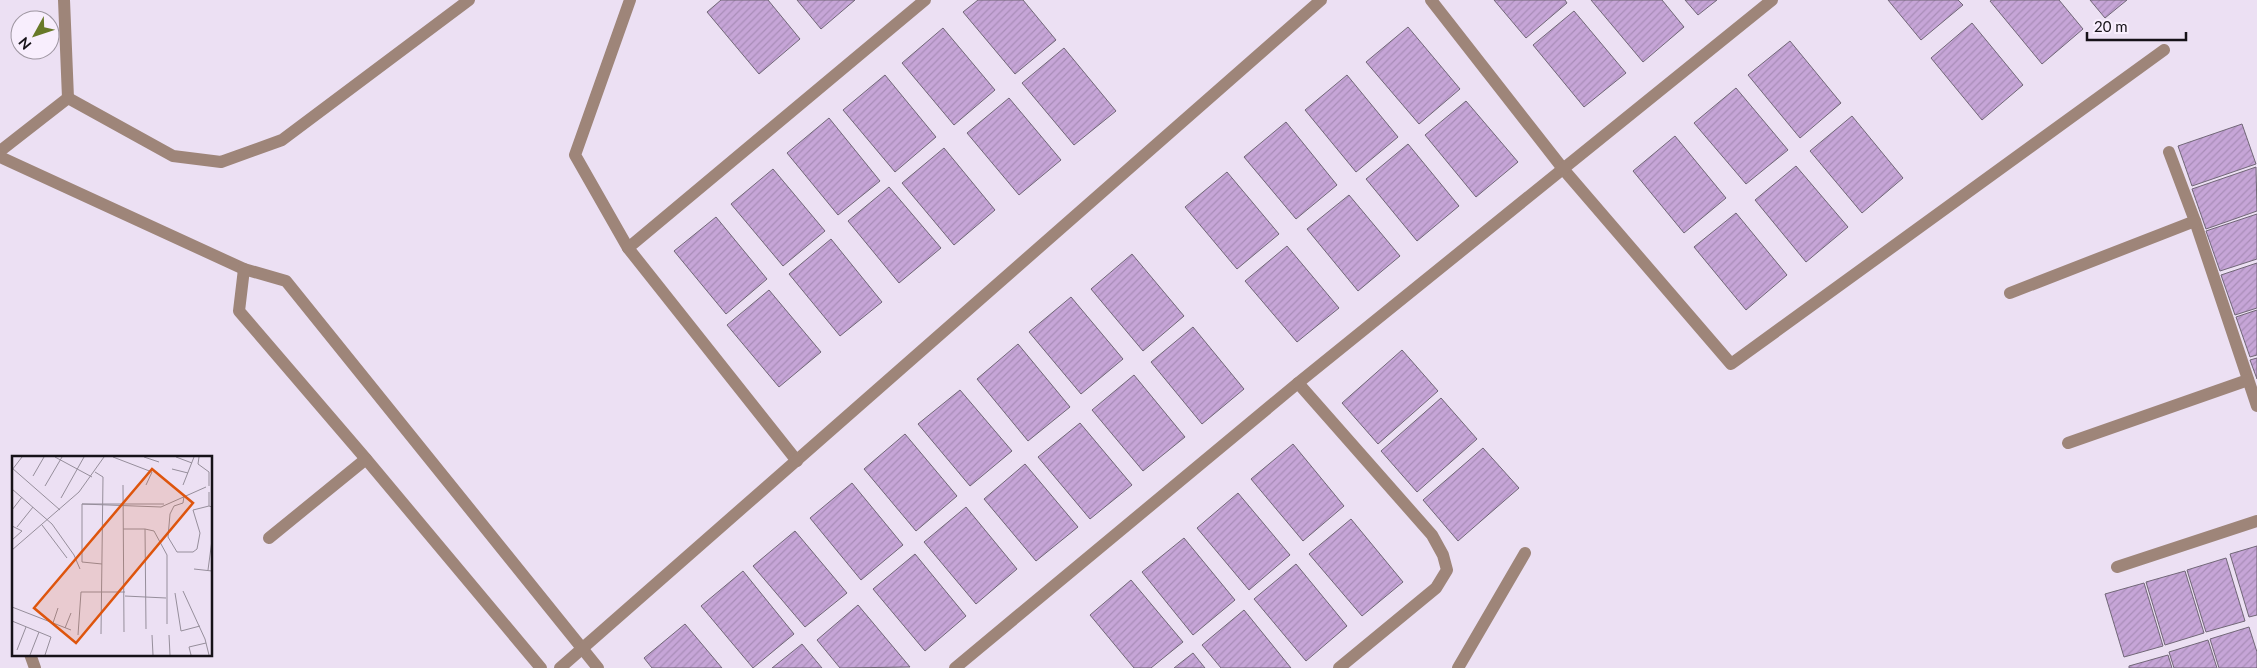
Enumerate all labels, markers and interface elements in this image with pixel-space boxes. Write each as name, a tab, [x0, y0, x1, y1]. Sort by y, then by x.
north arrow	[10, 10, 60, 60]
scale bar	[2087, 10, 2186, 42]
text: 20 m	[2094, 17, 2128, 35]
text: N	[15, 34, 35, 53]
inset map	[12, 456, 212, 656]

